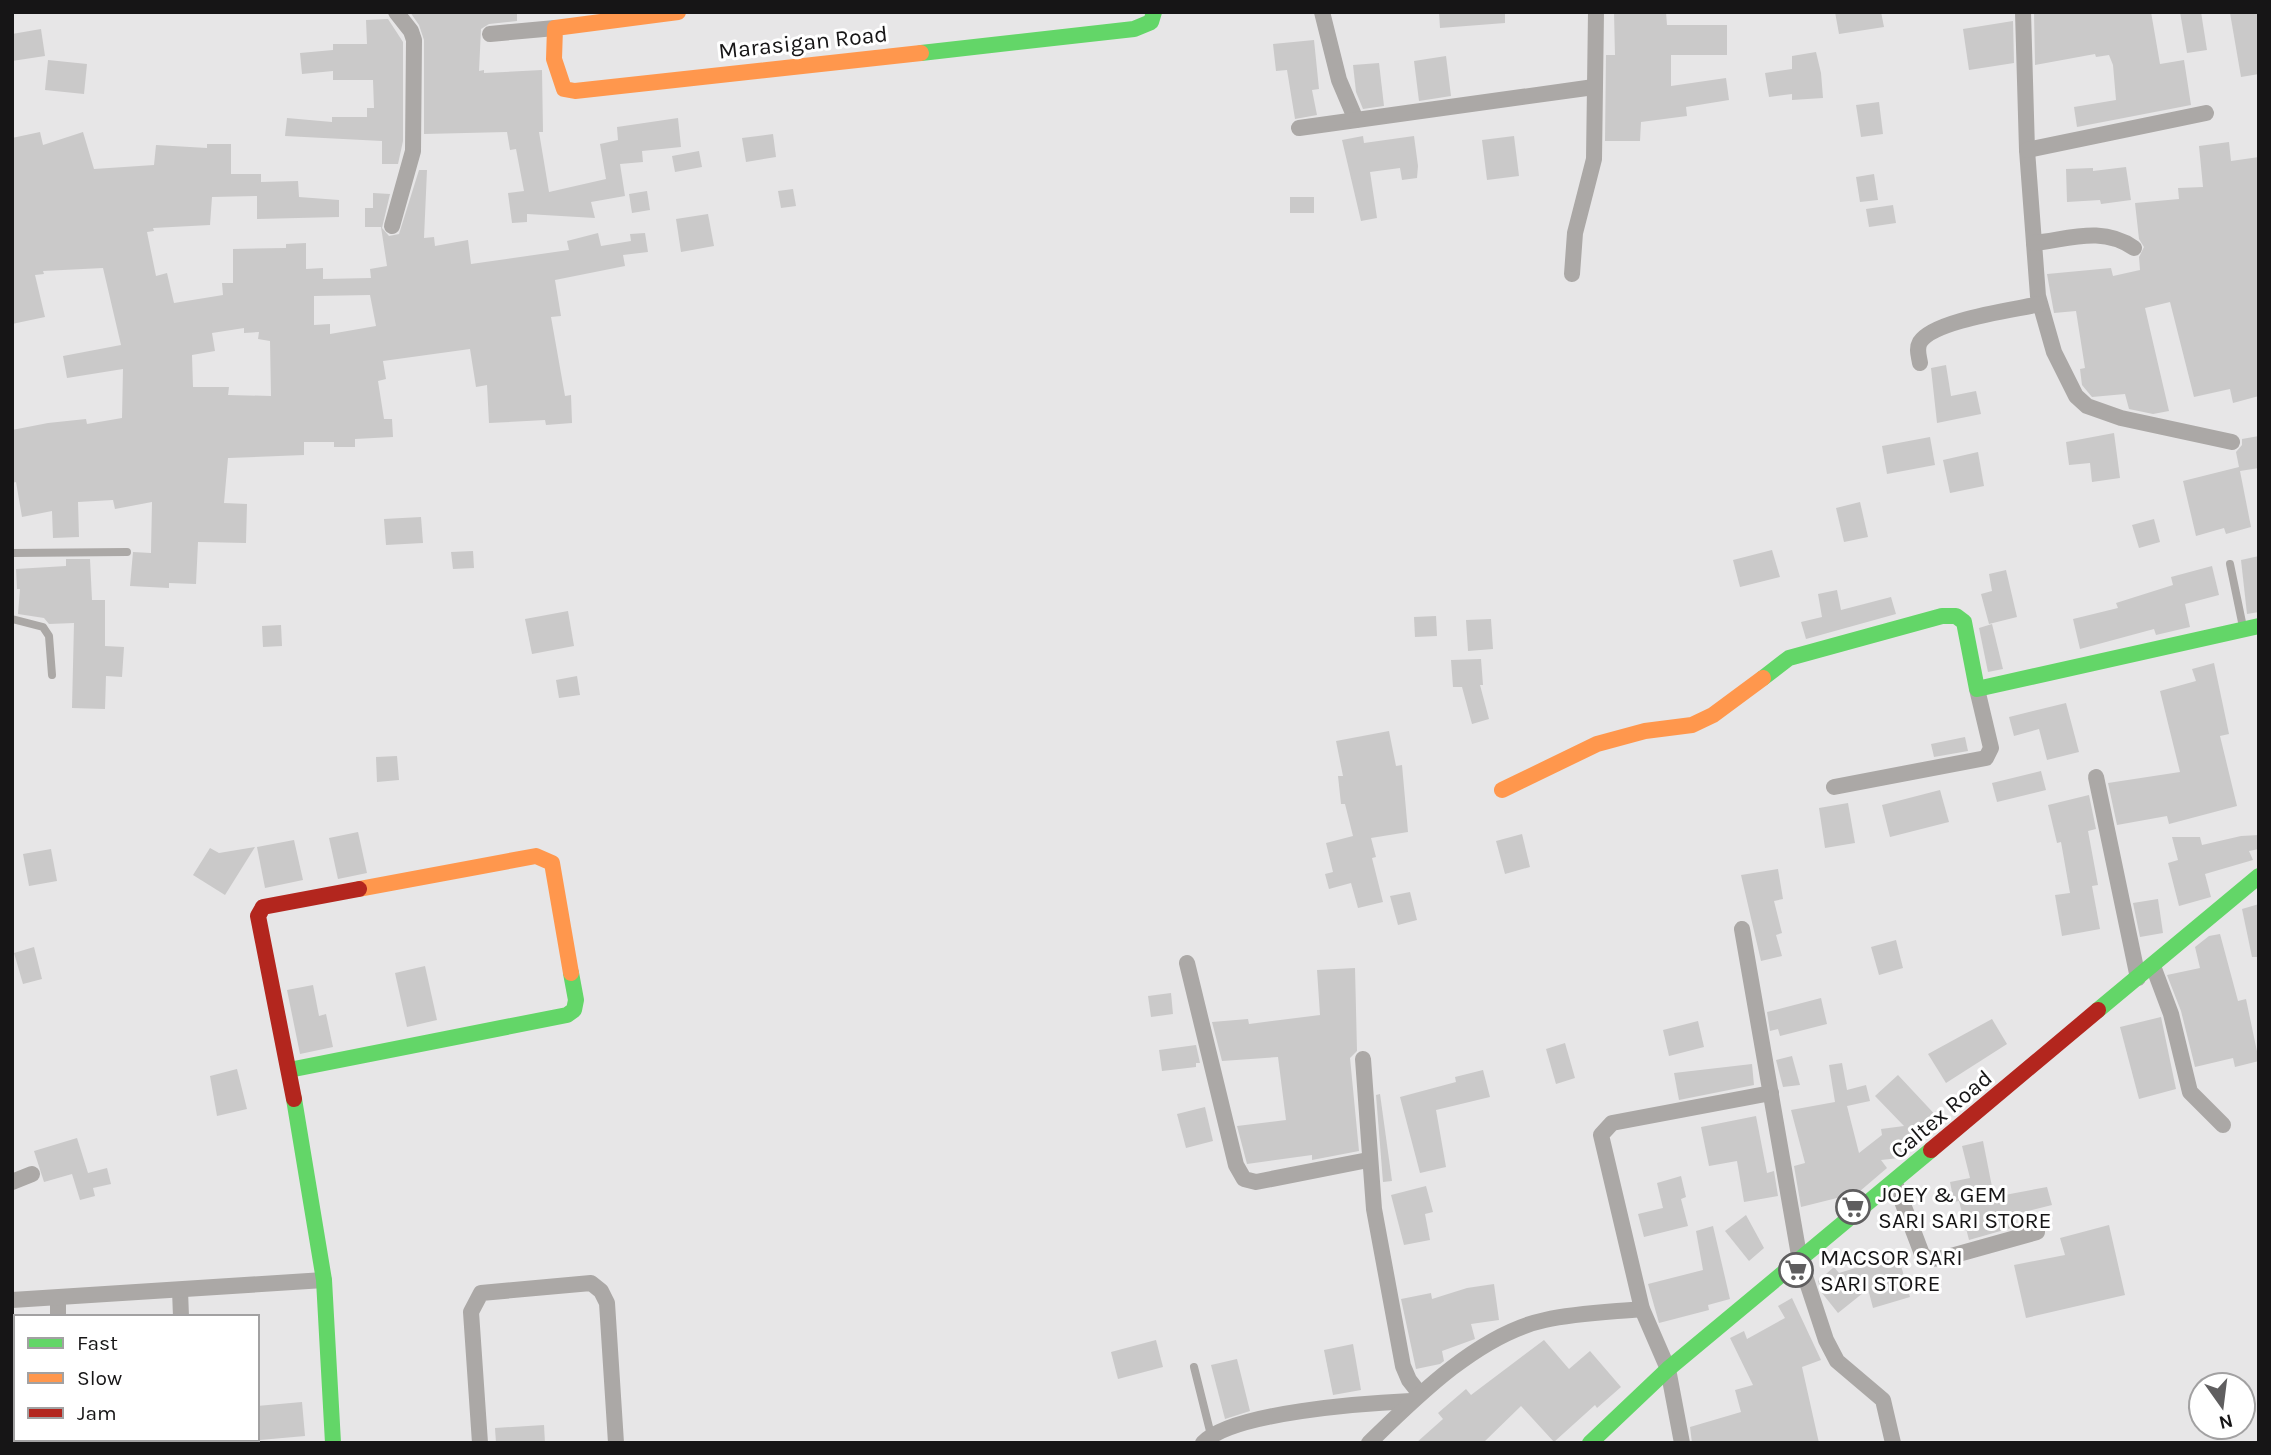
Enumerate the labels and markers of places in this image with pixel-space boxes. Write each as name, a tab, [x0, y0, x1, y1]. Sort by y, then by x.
place label: JOEY & GEM SARI SARI STORE	[1878, 1181, 2052, 1234]
supermarket icon: JOEY & GEM SARI SARI STORE	[1834, 1188, 1872, 1226]
place label: MACSOR SARI SARI STORE	[1820, 1244, 1963, 1297]
supermarket icon: MACSOR SARI SARI STORE	[1777, 1251, 1815, 1289]

